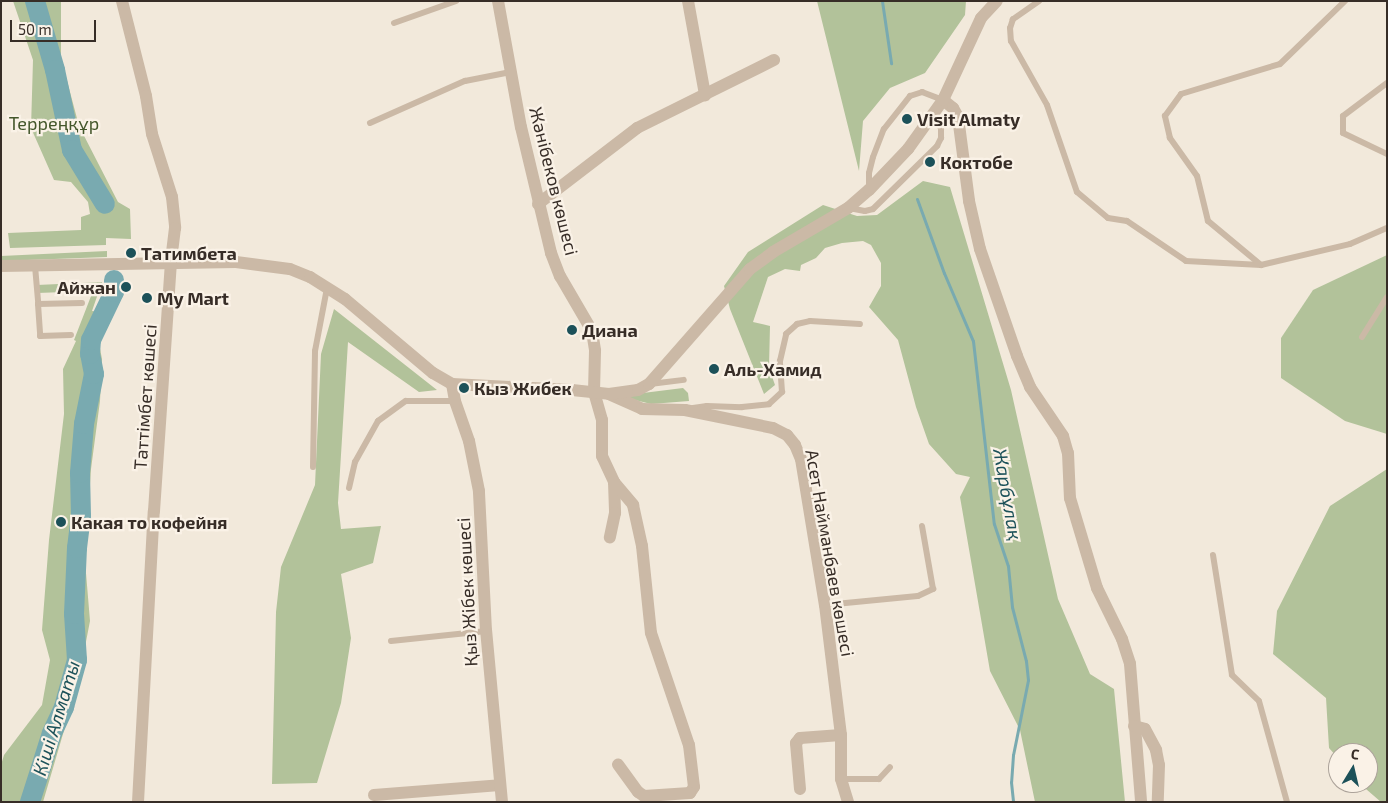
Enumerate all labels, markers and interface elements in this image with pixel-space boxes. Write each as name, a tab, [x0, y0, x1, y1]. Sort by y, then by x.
scale bar	[12, 10, 99, 42]
text: 50 m	[18, 20, 52, 38]
street label: Жәнібеков көшесі	[525, 104, 583, 258]
place label: Visit Almaty	[917, 108, 1021, 130]
park label: Терреңқұр	[9, 112, 99, 134]
marker: Visit Almaty	[901, 113, 913, 125]
place label: Коктобе	[940, 151, 1013, 173]
marker: Коктобе	[924, 156, 936, 168]
place label: Татимбета	[141, 242, 237, 264]
marker: Татимбета	[125, 247, 137, 259]
place label: Айжан	[57, 276, 116, 298]
marker: Айжан	[120, 281, 132, 293]
place label: My Mart	[157, 287, 229, 309]
marker: My Mart	[141, 292, 153, 304]
place label: Диана	[582, 319, 638, 341]
street label: Таттімбет көшесі	[129, 323, 161, 471]
marker: Диана	[566, 324, 578, 336]
place label: Аль-Хамид	[724, 358, 822, 380]
marker: Аль-Хамид	[708, 363, 720, 375]
place label: Кыз Жибек	[474, 377, 572, 399]
marker: Кыз Жибек	[458, 382, 470, 394]
water label: Жарбұлақ	[989, 447, 1027, 541]
street label: Асет Найманбаев көшесі	[801, 448, 859, 658]
place label: Какая то кофейня	[71, 511, 228, 533]
marker: Какая то кофейня	[55, 516, 67, 528]
street label: Қыз Жібек көшесі	[452, 517, 482, 667]
water label: Кіші Алматы	[28, 658, 84, 778]
north arrow	[1328, 743, 1378, 793]
text: С	[1350, 745, 1361, 763]

